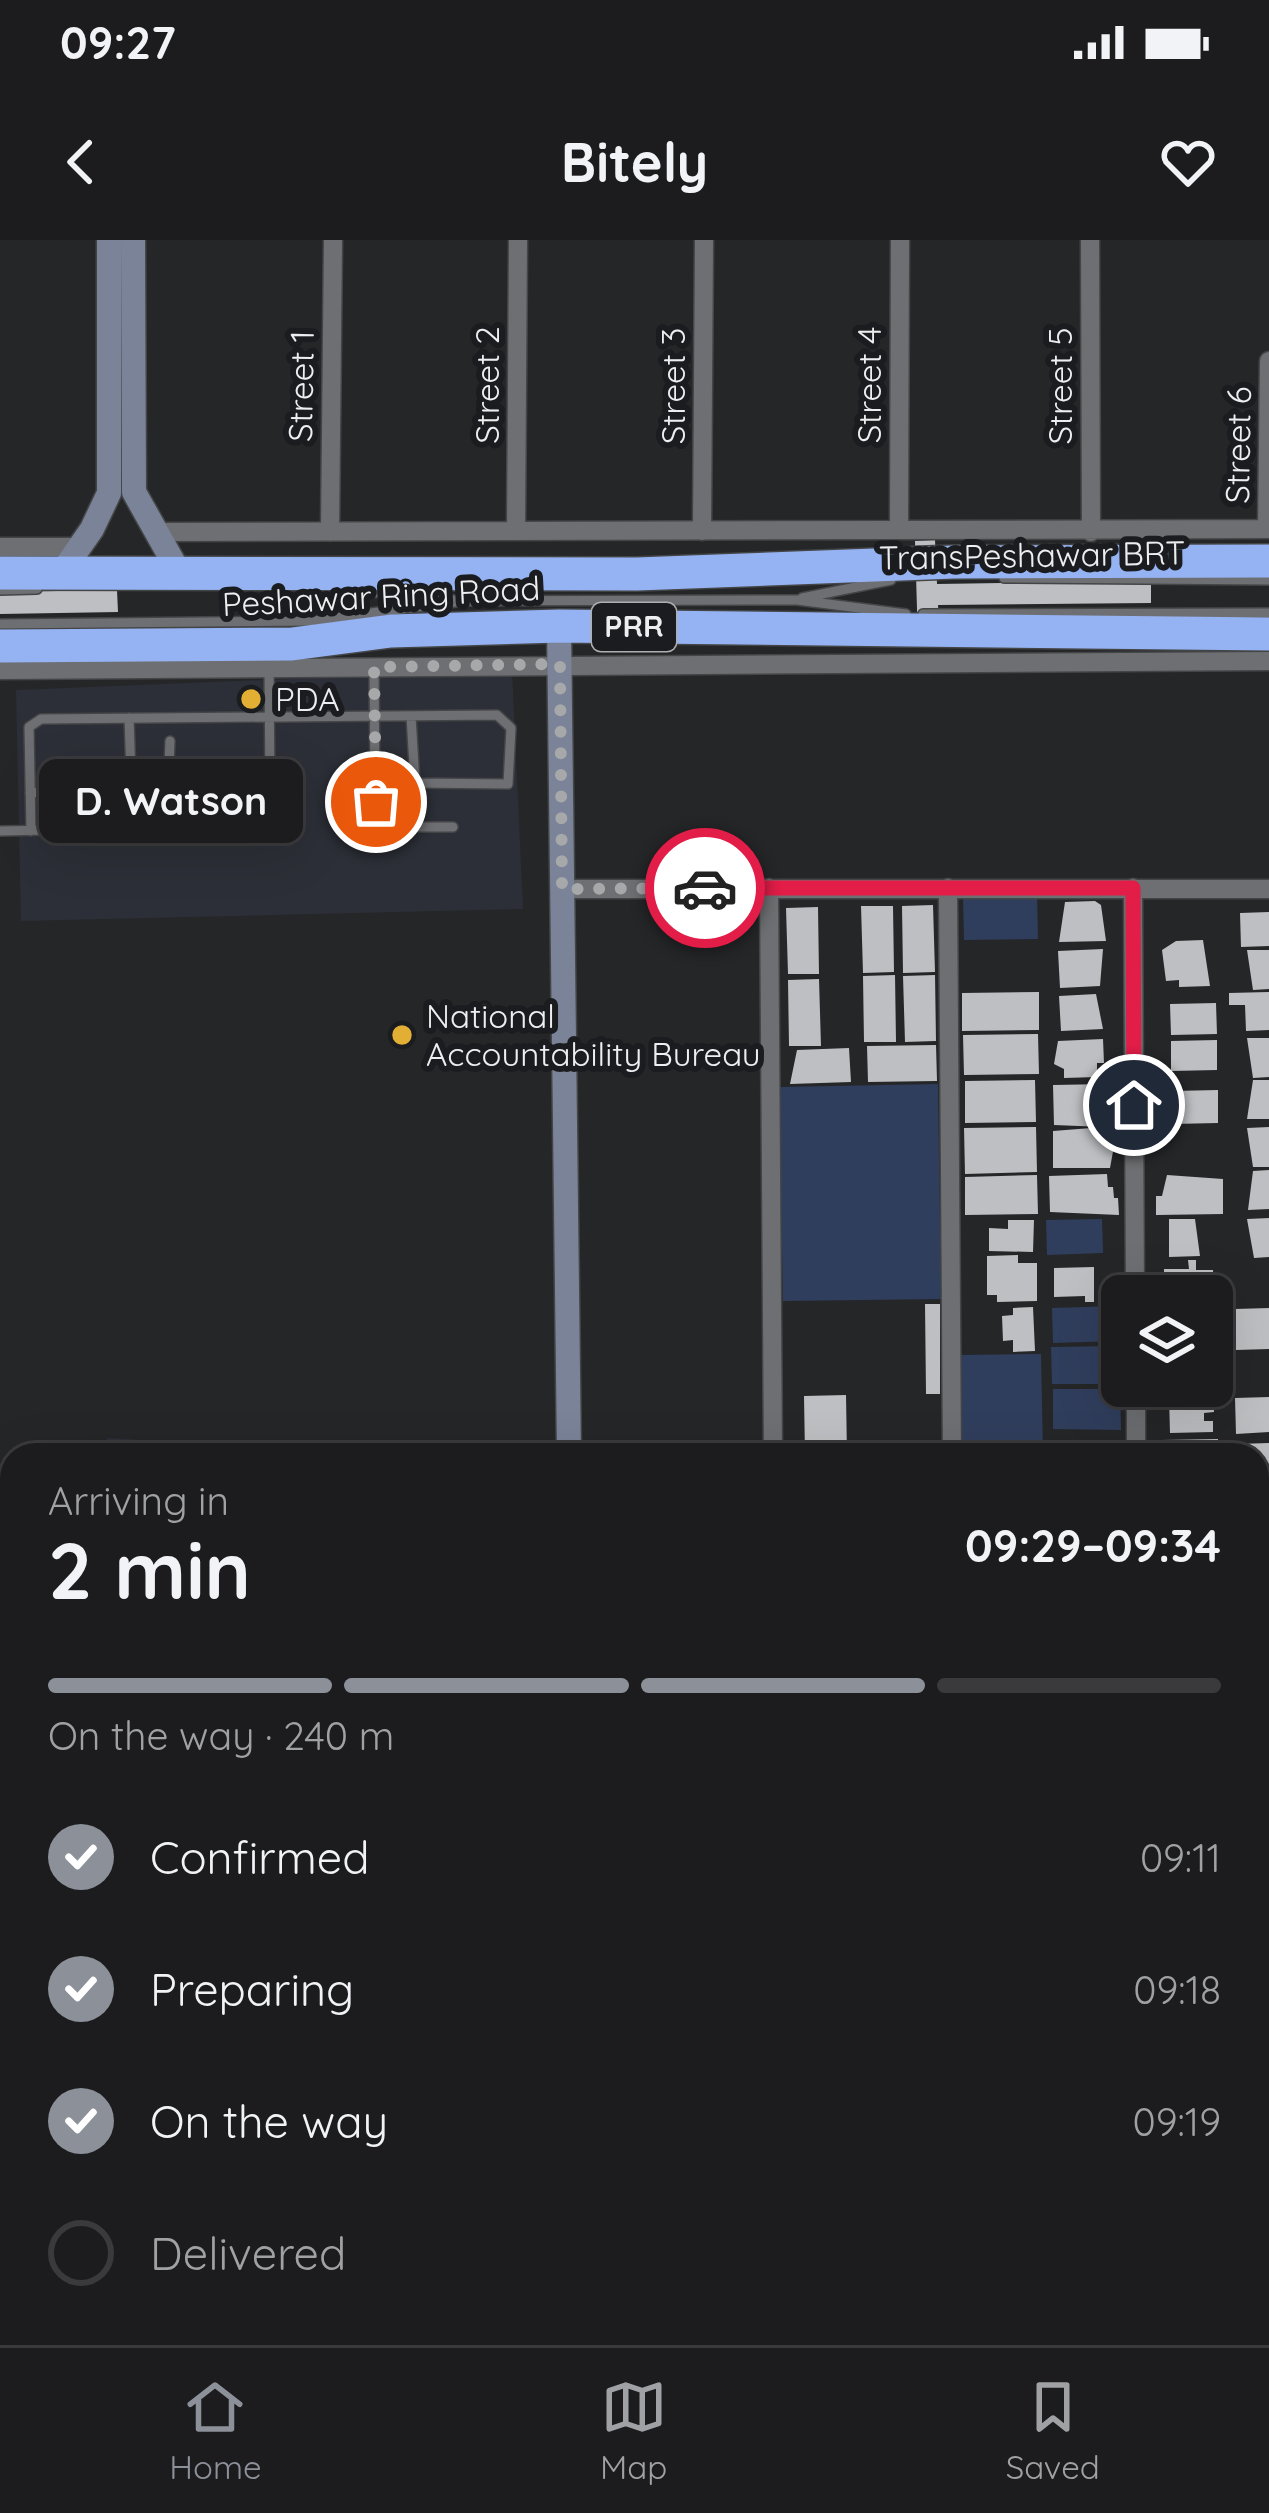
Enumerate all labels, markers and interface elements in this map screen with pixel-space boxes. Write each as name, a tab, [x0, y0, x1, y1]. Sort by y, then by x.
text: 09:27	[60, 14, 176, 70]
text: Bitely	[561, 128, 708, 196]
icon: back	[48, 129, 114, 195]
icon: heart	[1155, 129, 1221, 195]
street label: Street 2	[466, 326, 507, 444]
street label: Street 4	[848, 327, 889, 443]
street label: Street 5	[1039, 327, 1080, 445]
street label: Street 3	[652, 328, 693, 444]
street label: Street 1	[279, 330, 322, 442]
street label: Street 6	[1216, 386, 1259, 504]
street label: TransPeshawar BRT	[878, 531, 1186, 578]
street label: Peshawar Ring Road	[221, 567, 541, 624]
road number: PRR	[592, 603, 676, 651]
place label: PDA	[275, 678, 340, 719]
marker: PDA	[238, 686, 264, 712]
pin	[325, 751, 427, 853]
callout: D. Watson	[40, 760, 304, 844]
icon: bag	[343, 769, 409, 835]
text: D. Watson	[75, 776, 267, 825]
courier	[645, 828, 765, 948]
icon: car	[672, 855, 738, 921]
place label: National Accountability Bureau	[426, 995, 761, 1074]
marker: National Accountability Bureau	[389, 1022, 415, 1048]
pin	[1083, 1054, 1185, 1156]
icon: home	[1101, 1072, 1167, 1138]
map controls	[1101, 1275, 1233, 1407]
button: layers	[1101, 1275, 1233, 1407]
text: Arriving in	[48, 1476, 229, 1525]
text: 09:29–09:34	[965, 1517, 1221, 1573]
text: 2 min	[48, 1521, 251, 1619]
text: On the way · 240 m	[48, 1711, 394, 1760]
icon: check	[48, 1824, 114, 1890]
text: Confirmed	[150, 1829, 369, 1885]
text: 09:11	[1140, 1833, 1221, 1882]
icon: check	[48, 1956, 114, 2022]
text: Preparing	[150, 1961, 354, 2017]
text: 09:18	[1133, 1965, 1221, 2014]
icon: check	[48, 2088, 114, 2154]
text: On the way	[150, 2093, 388, 2149]
text: 09:19	[1133, 2097, 1221, 2146]
text: Delivered	[150, 2225, 346, 2281]
tab: Home	[169, 2374, 262, 2487]
tab: Map	[600, 2374, 667, 2487]
tab: Saved	[1006, 2374, 1100, 2487]

